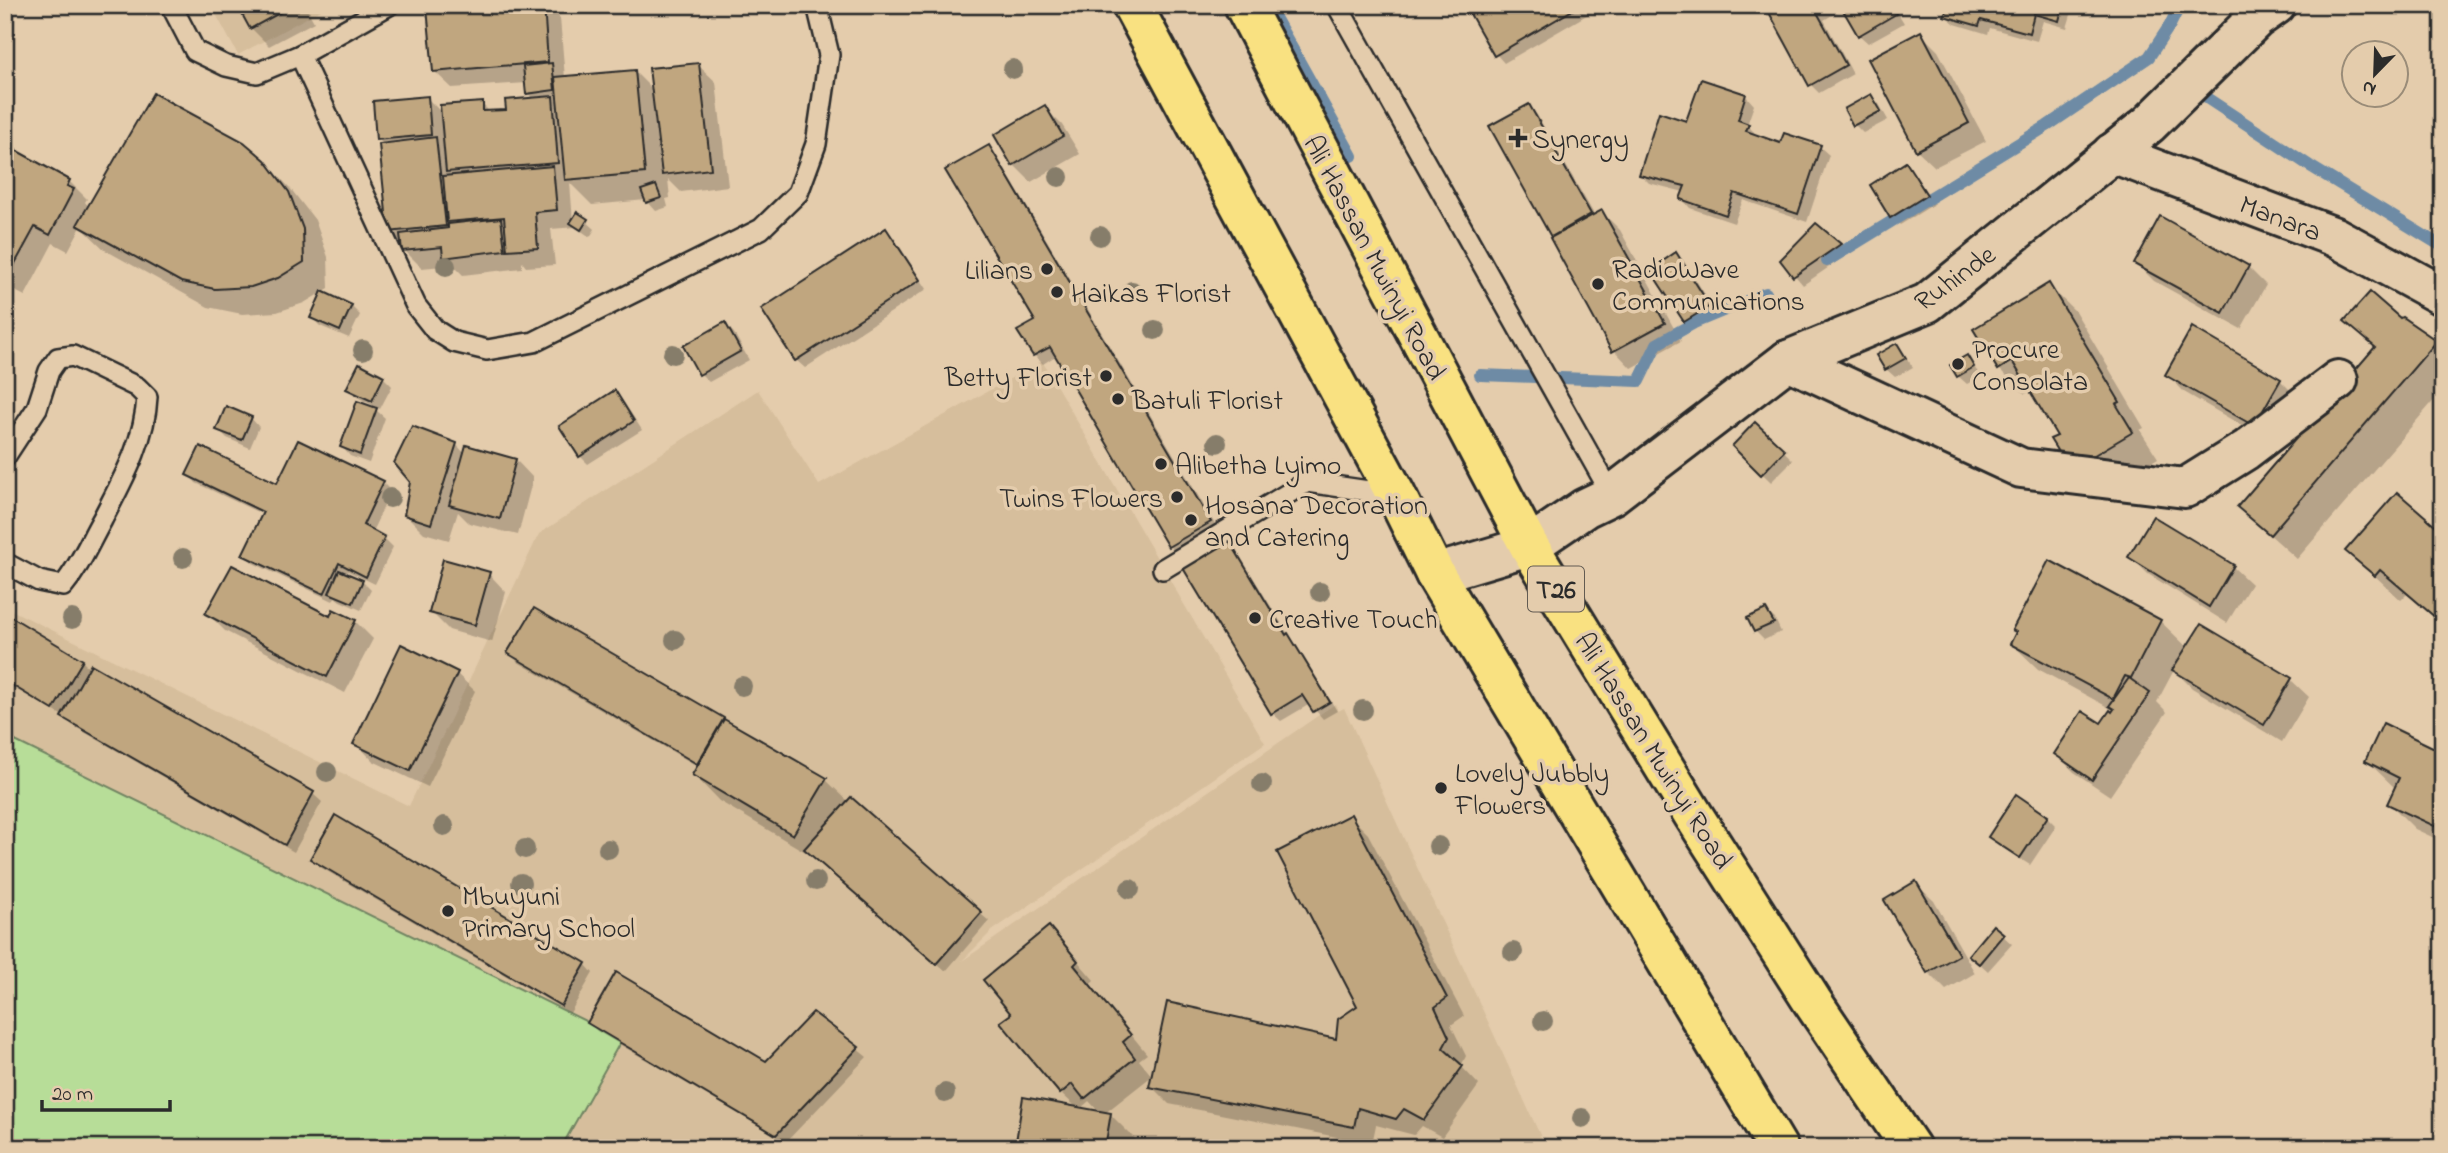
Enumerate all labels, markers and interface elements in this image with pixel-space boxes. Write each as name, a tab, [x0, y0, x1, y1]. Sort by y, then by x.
north arrow	[2340, 38, 2410, 108]
text: N	[2358, 72, 2381, 102]
place label: Synergy	[1532, 121, 1629, 162]
street label: Ali Hassan Mwinyi Road	[1291, 129, 1455, 389]
marker: Synergy	[1510, 130, 1526, 146]
street label: Manara	[2233, 186, 2327, 255]
street label: Ruhinde	[1907, 236, 2006, 323]
place label: RadioWave Communications	[1612, 251, 1805, 324]
place label: Lilians	[965, 252, 1033, 293]
marker: Lilians	[1039, 261, 1055, 277]
place label: Haikas Florist	[1071, 275, 1231, 316]
marker: RadioWave Communications	[1590, 276, 1606, 292]
marker: Haikas Florist	[1049, 284, 1065, 300]
place label: Procure Consolata	[1972, 331, 2088, 404]
marker: Procure Consolata	[1950, 356, 1966, 372]
place label: Betty Florist	[943, 359, 1092, 400]
marker: Betty Florist	[1098, 368, 1114, 384]
place label: Batuli Florist	[1131, 382, 1283, 423]
marker: Batuli Florist	[1110, 391, 1126, 407]
place label: Alibetha Lyimo	[1175, 447, 1341, 488]
marker: Alibetha Lyimo	[1153, 456, 1169, 472]
place label: Twins Flowers	[999, 480, 1163, 521]
place label: Hosana Decoration and Catering	[1205, 487, 1428, 560]
marker: Twins Flowers	[1169, 489, 1185, 505]
marker: Hosana Decoration and Catering	[1183, 512, 1199, 528]
road number: T26	[1528, 566, 1584, 611]
place label: Creative Touch	[1269, 601, 1438, 642]
marker: Creative Touch	[1247, 610, 1263, 626]
street label: Ali Hassan Mwinyi Road	[1562, 625, 1742, 878]
place label: Lovely Jubbly Flowers	[1454, 755, 1609, 828]
marker: Lovely Jubbly Flowers	[1433, 780, 1449, 796]
place label: Mbuyuni Primary School	[462, 878, 635, 951]
marker: Mbuyuni Primary School	[440, 903, 456, 919]
scale bar	[42, 1069, 170, 1113]
text: 20 m	[52, 1080, 93, 1110]

